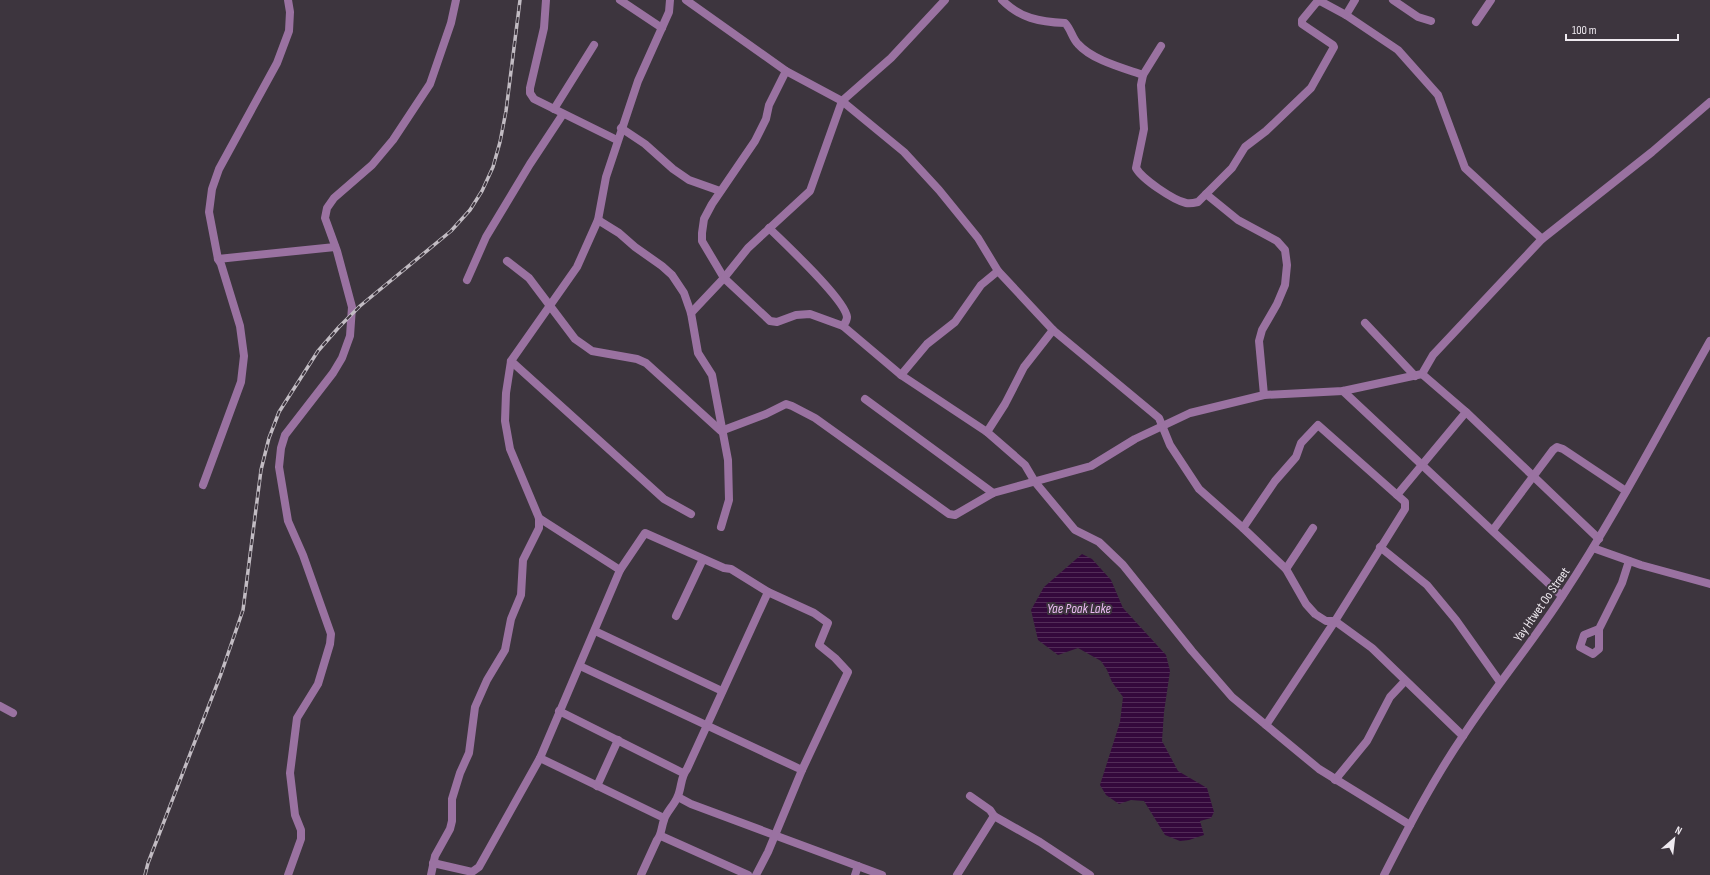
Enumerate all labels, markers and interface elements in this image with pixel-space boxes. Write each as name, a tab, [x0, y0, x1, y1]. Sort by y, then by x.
scale bar	[1566, 16, 1678, 42]
text: 100 m	[1572, 23, 1597, 38]
street label: Yay Htwet Oo Street	[1510, 564, 1573, 645]
water label: Yae Poak Lake	[1047, 600, 1112, 617]
north arrow	[1654, 819, 1694, 859]
text: N	[1673, 823, 1684, 838]

